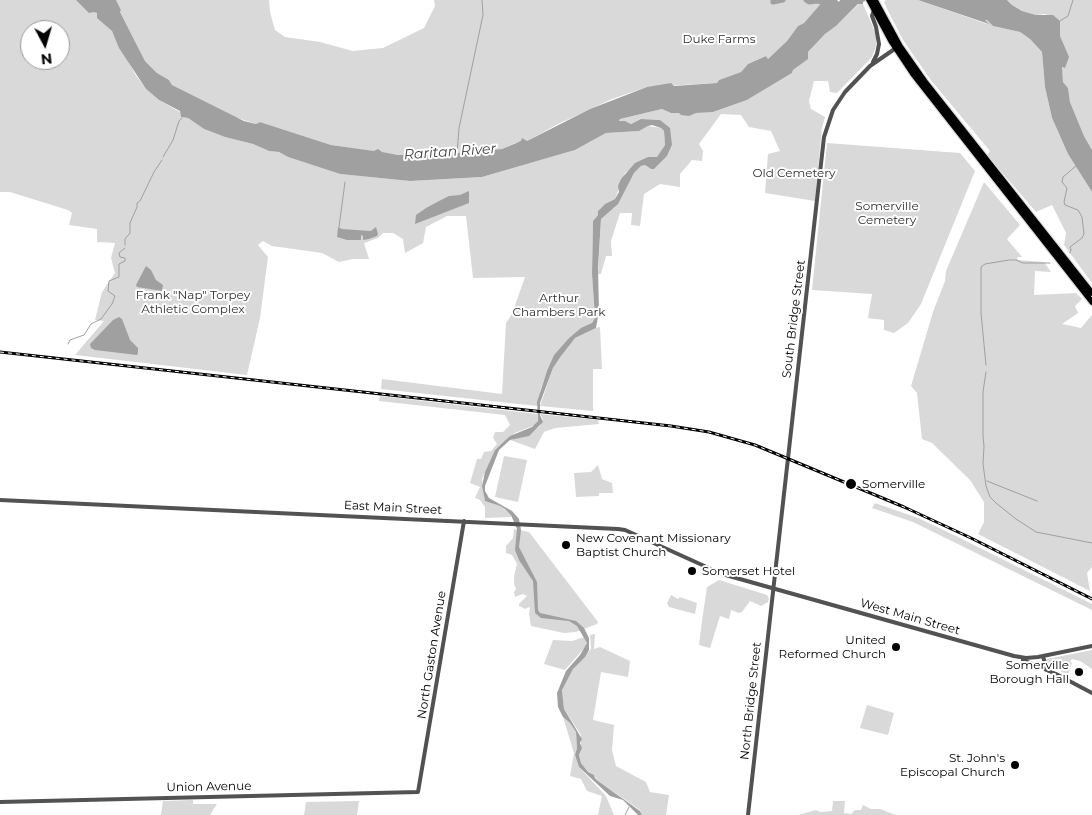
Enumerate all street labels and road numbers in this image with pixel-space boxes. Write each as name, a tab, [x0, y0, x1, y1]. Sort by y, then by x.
street label: South Bridge Street	[780, 259, 808, 379]
street label: East Main Street	[344, 498, 442, 518]
street label: North Gaston Avenue	[415, 590, 449, 720]
street label: West Main Street	[858, 596, 962, 638]
street label: North Bridge Street	[738, 641, 764, 761]
street label: Union Avenue	[166, 779, 252, 795]

